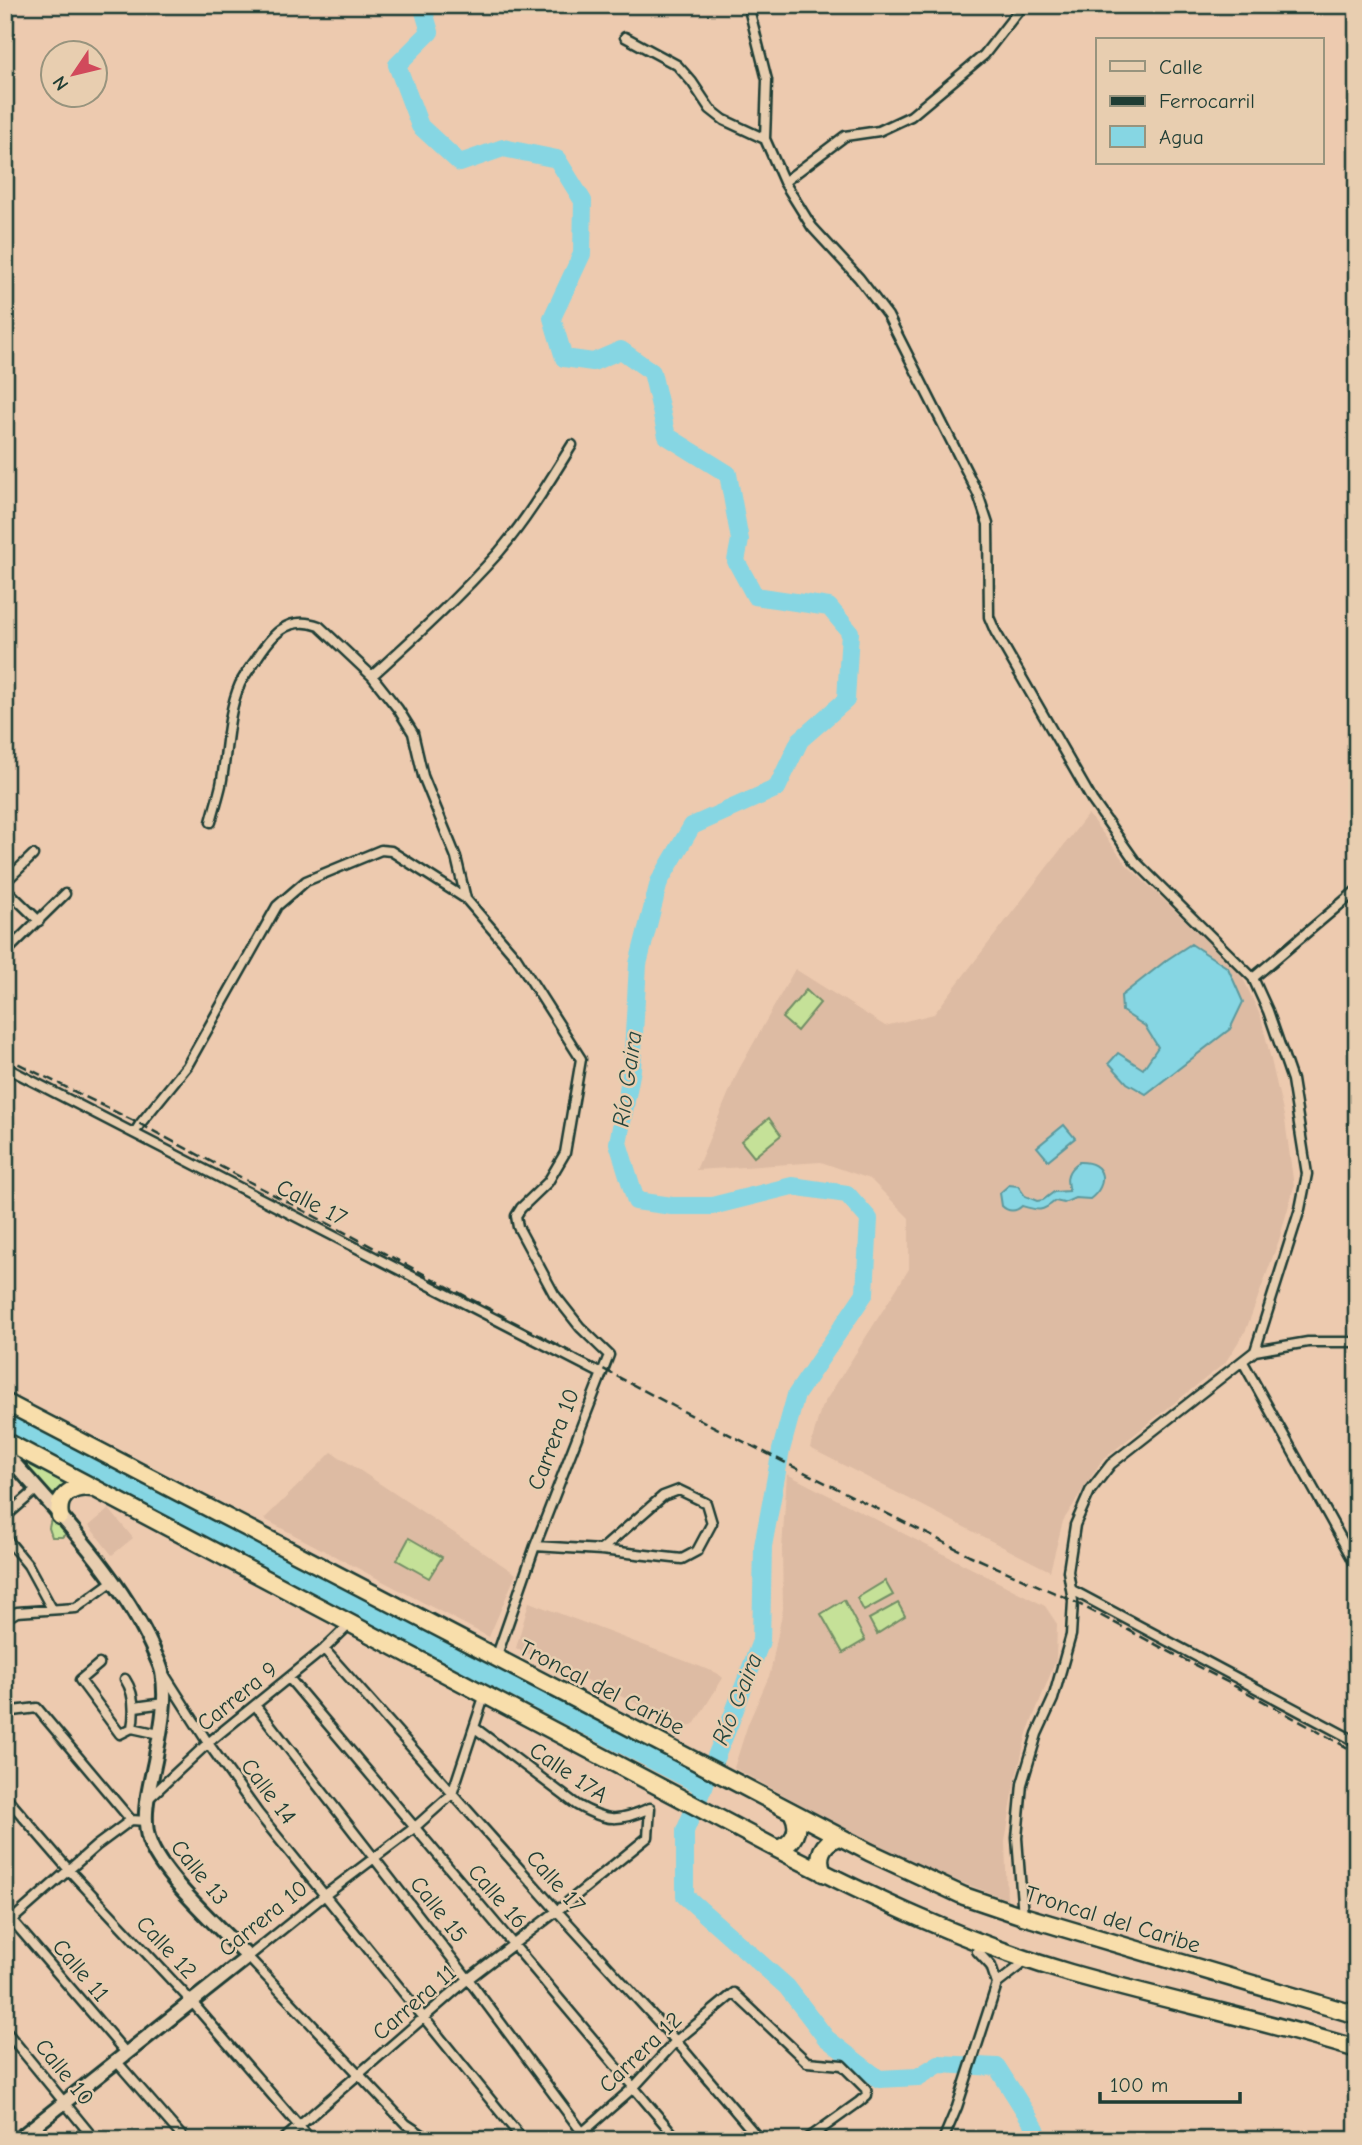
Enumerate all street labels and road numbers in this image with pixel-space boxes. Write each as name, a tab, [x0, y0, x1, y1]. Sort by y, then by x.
street label: Calle 17	[272, 1173, 352, 1232]
street label: Carrera 10	[522, 1385, 585, 1494]
street label: Troncal del Caribe	[515, 1634, 689, 1741]
street label: Carrera 9	[192, 1656, 283, 1737]
street label: Calle 17A	[524, 1736, 613, 1808]
street label: Calle 14	[235, 1753, 302, 1830]
street label: Calle 13	[165, 1834, 234, 1910]
street label: Calle 17	[520, 1844, 591, 1918]
street label: Calle 16	[462, 1858, 533, 1934]
street label: Calle 15	[404, 1871, 473, 1948]
street label: Carrera 10	[213, 1874, 313, 1962]
street label: Troncal del Caribe	[1022, 1880, 1204, 1959]
street label: Calle 12	[131, 1910, 203, 1984]
street label: Calle 11	[47, 1933, 115, 2007]
street label: Carrera 11	[367, 1959, 462, 2046]
street label: Carrera 12	[593, 2006, 687, 2098]
street label: Calle 10	[29, 2033, 100, 2111]

